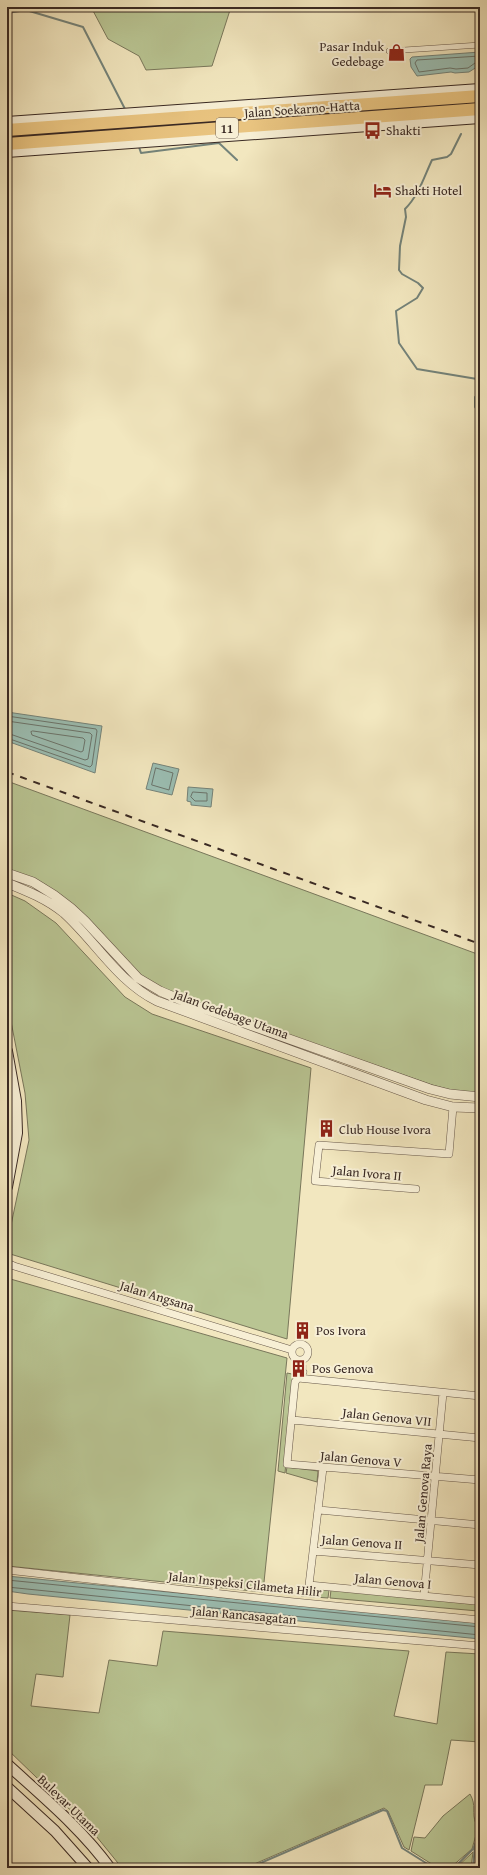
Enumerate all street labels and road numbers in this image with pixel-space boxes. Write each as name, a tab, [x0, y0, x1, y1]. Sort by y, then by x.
street label: Jalan Soekarno-Hatta	[242, 95, 361, 123]
road number: 11	[216, 118, 238, 138]
street label: Jalan Gedebage Utama	[169, 984, 292, 1044]
street label: Jalan Ivora II	[330, 1160, 402, 1185]
street label: Jalan Angsana	[116, 1275, 197, 1317]
street label: Jalan Genova VII	[340, 1403, 432, 1431]
street label: Jalan Genova Raya	[409, 1442, 437, 1545]
street label: Jalan Genova V	[318, 1446, 403, 1472]
street label: Jalan Genova II	[319, 1530, 403, 1554]
street label: Jalan Inspeksi Cilameta Hilir	[166, 1566, 323, 1602]
street label: Jalan Genova I	[352, 1568, 432, 1594]
street label: Jalan Rancasagatan	[189, 1601, 298, 1629]
street label: Bulevar Utama	[33, 1770, 105, 1840]

